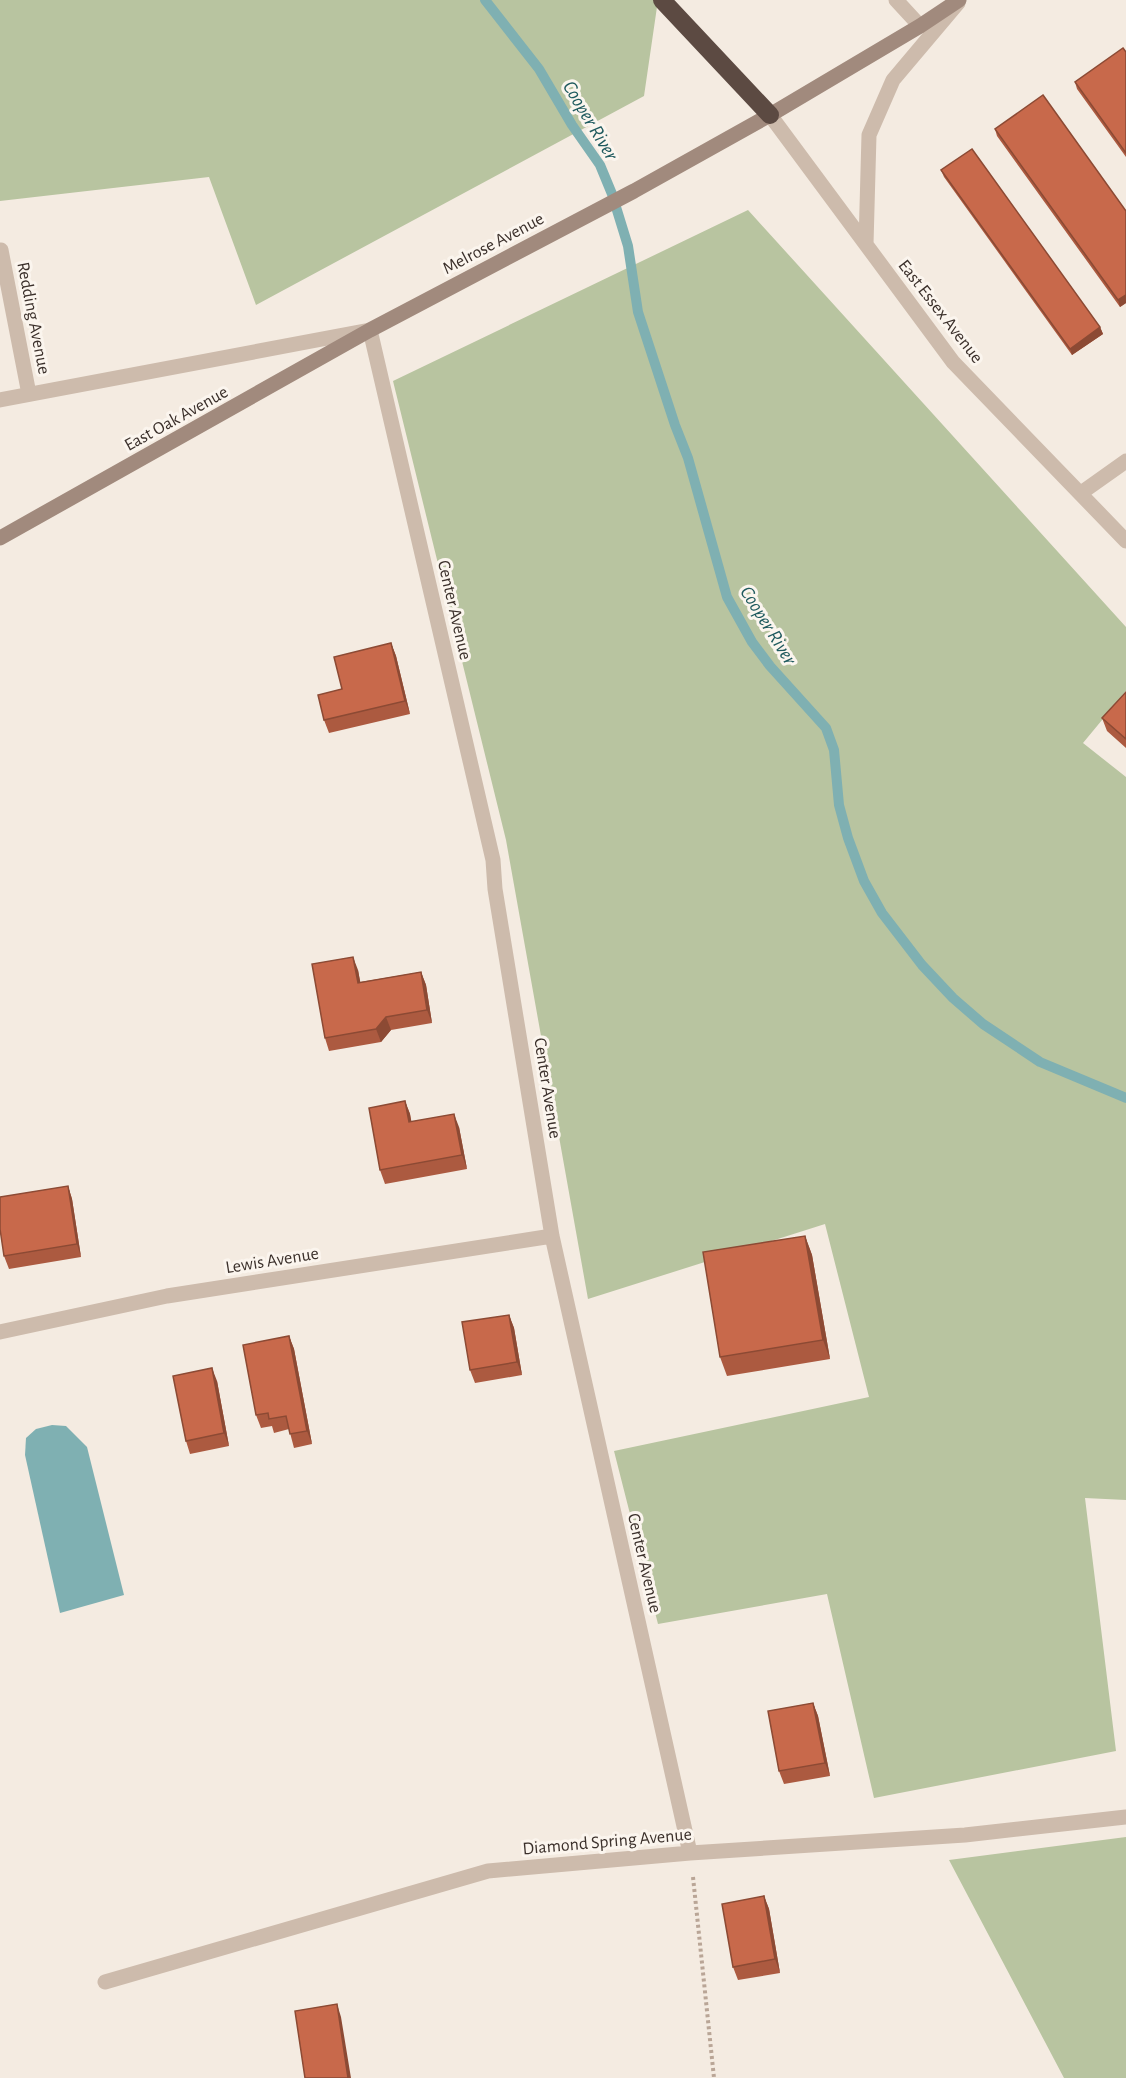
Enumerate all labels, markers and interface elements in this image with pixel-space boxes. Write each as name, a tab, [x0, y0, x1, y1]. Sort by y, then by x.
water label: Cooper River	[559, 77, 622, 164]
street label: Melrose Avenue	[440, 210, 547, 278]
street label: East Essex Avenue	[894, 257, 986, 367]
street label: Redding Avenue	[13, 260, 53, 376]
street label: East Oak Avenue	[122, 383, 231, 455]
street label: Center Avenue	[434, 559, 474, 662]
water label: Cooper River	[736, 583, 800, 669]
street label: Center Avenue	[530, 1037, 564, 1140]
street label: Lewis Avenue	[224, 1245, 320, 1277]
street label: Center Avenue	[624, 1512, 664, 1615]
street label: Diamond Spring Avenue	[522, 1826, 693, 1858]

